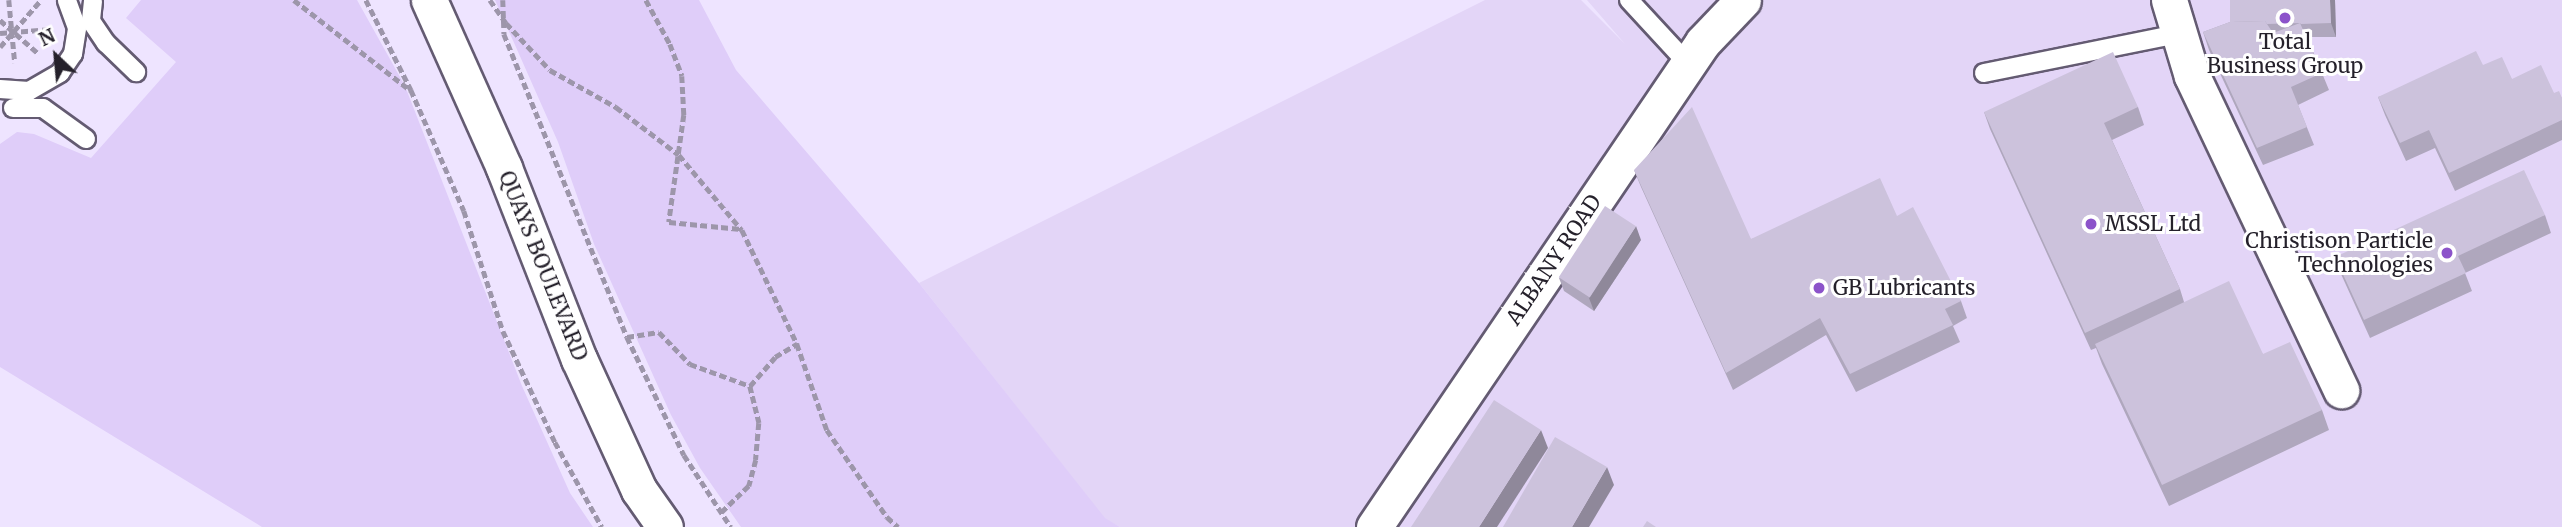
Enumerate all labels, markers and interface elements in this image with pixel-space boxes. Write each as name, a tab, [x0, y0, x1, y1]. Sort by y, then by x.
marker: Total Business Group	[2277, 10, 2293, 26]
north arrow	[21, 21, 91, 91]
text: N	[35, 23, 59, 51]
place label: Total Business Group	[2207, 29, 2363, 79]
street label: QUAYS BOULEVARD	[493, 167, 593, 365]
street label: ALBANY ROAD	[1501, 190, 1607, 330]
place label: MSSL Ltd	[2105, 211, 2201, 237]
marker: MSSL Ltd	[2083, 216, 2099, 232]
place label: Christison Particle Technologies	[2245, 228, 2433, 278]
marker: Christison Particle Technologies	[2439, 245, 2455, 261]
place label: GB Lubricants	[1833, 275, 1975, 301]
marker: GB Lubricants	[1811, 280, 1827, 296]

